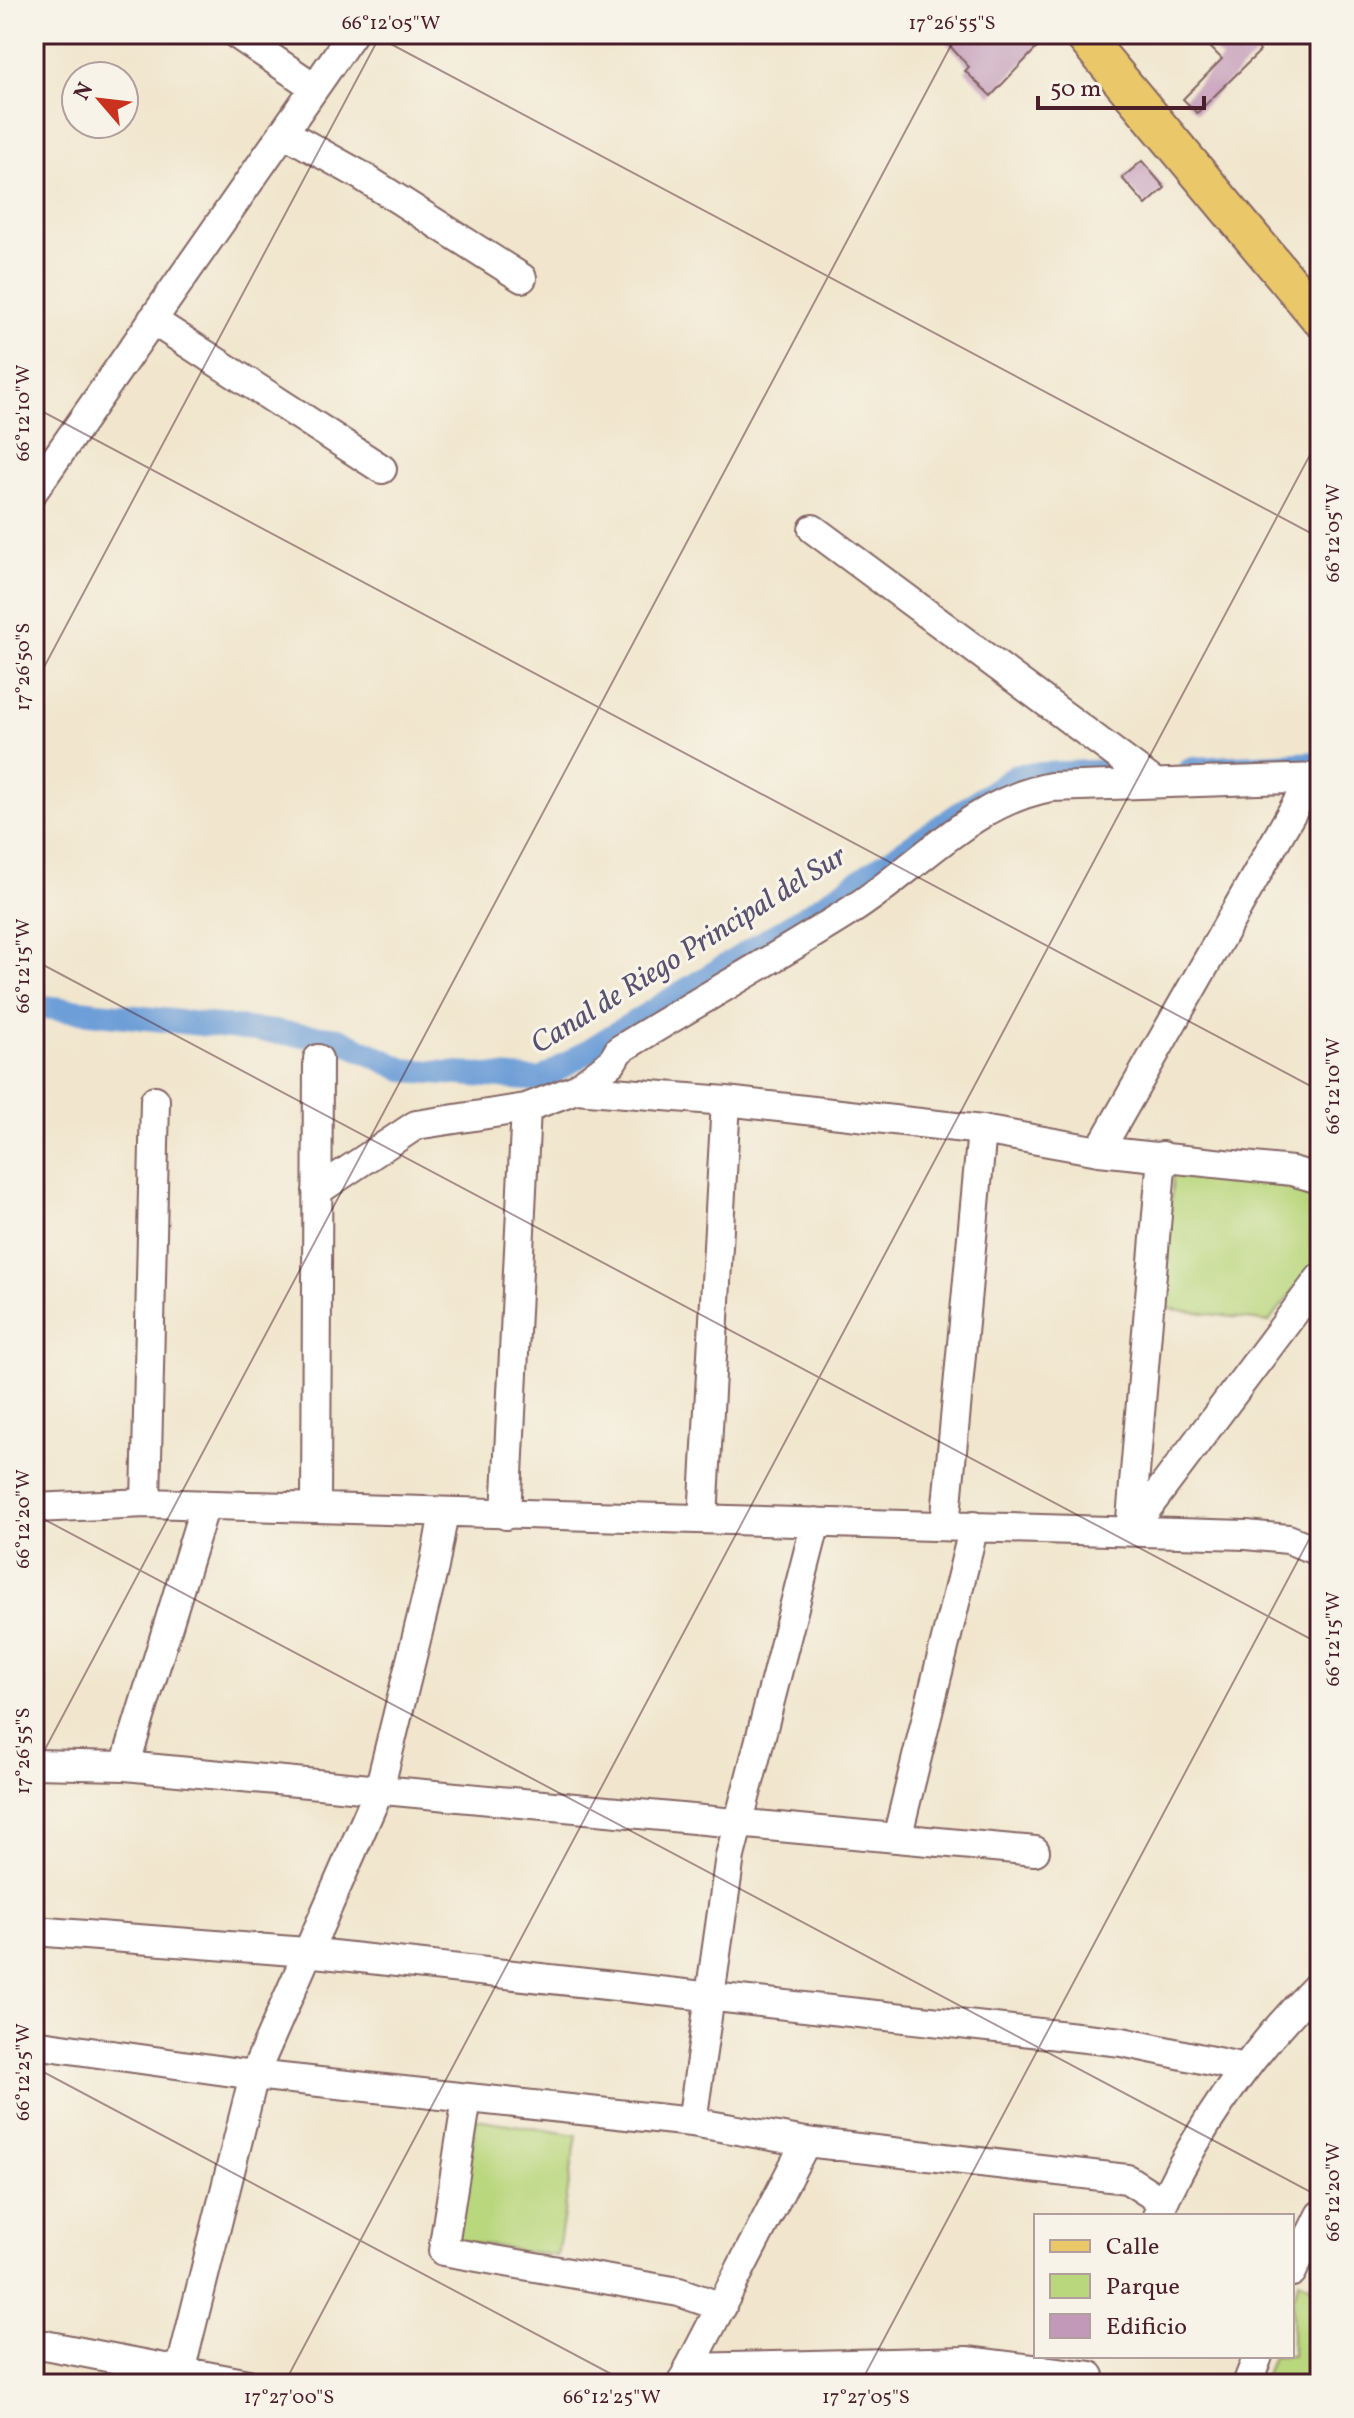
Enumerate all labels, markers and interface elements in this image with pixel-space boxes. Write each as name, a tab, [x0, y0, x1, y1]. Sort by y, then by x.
text: 66°12'05"W	[342, 10, 440, 38]
text: 17°26'55"S	[909, 10, 995, 38]
north arrow	[60, 60, 140, 140]
scale bar	[1038, 60, 1204, 110]
text: 50 m	[1050, 73, 1102, 107]
text: N	[67, 77, 102, 106]
text: 66°12'10"W	[10, 364, 38, 462]
text: 66°12'05"W	[1320, 484, 1348, 582]
text: 17°26'50"S	[10, 623, 38, 711]
water label: Canal de Riego Principal del Sur	[523, 836, 856, 1065]
text: 66°12'15"W	[10, 918, 38, 1014]
text: 66°12'10"W	[1320, 1037, 1348, 1135]
text: 66°12'20"W	[10, 1469, 38, 1569]
text: 66°12'15"W	[1320, 1591, 1348, 1687]
text: 17°26'55"S	[10, 1708, 38, 1794]
text: 66°12'25"W	[10, 2023, 38, 2121]
text: 66°12'20"W	[1320, 2142, 1348, 2242]
legend	[1034, 2214, 1294, 2358]
text: Calle	[1106, 2231, 1159, 2265]
text: Parque	[1106, 2271, 1180, 2305]
text: Edificio	[1106, 2311, 1187, 2345]
text: 17°27'00"S	[244, 2384, 334, 2412]
text: 66°12'25"W	[563, 2384, 661, 2412]
text: 17°27'05"S	[822, 2384, 910, 2412]

